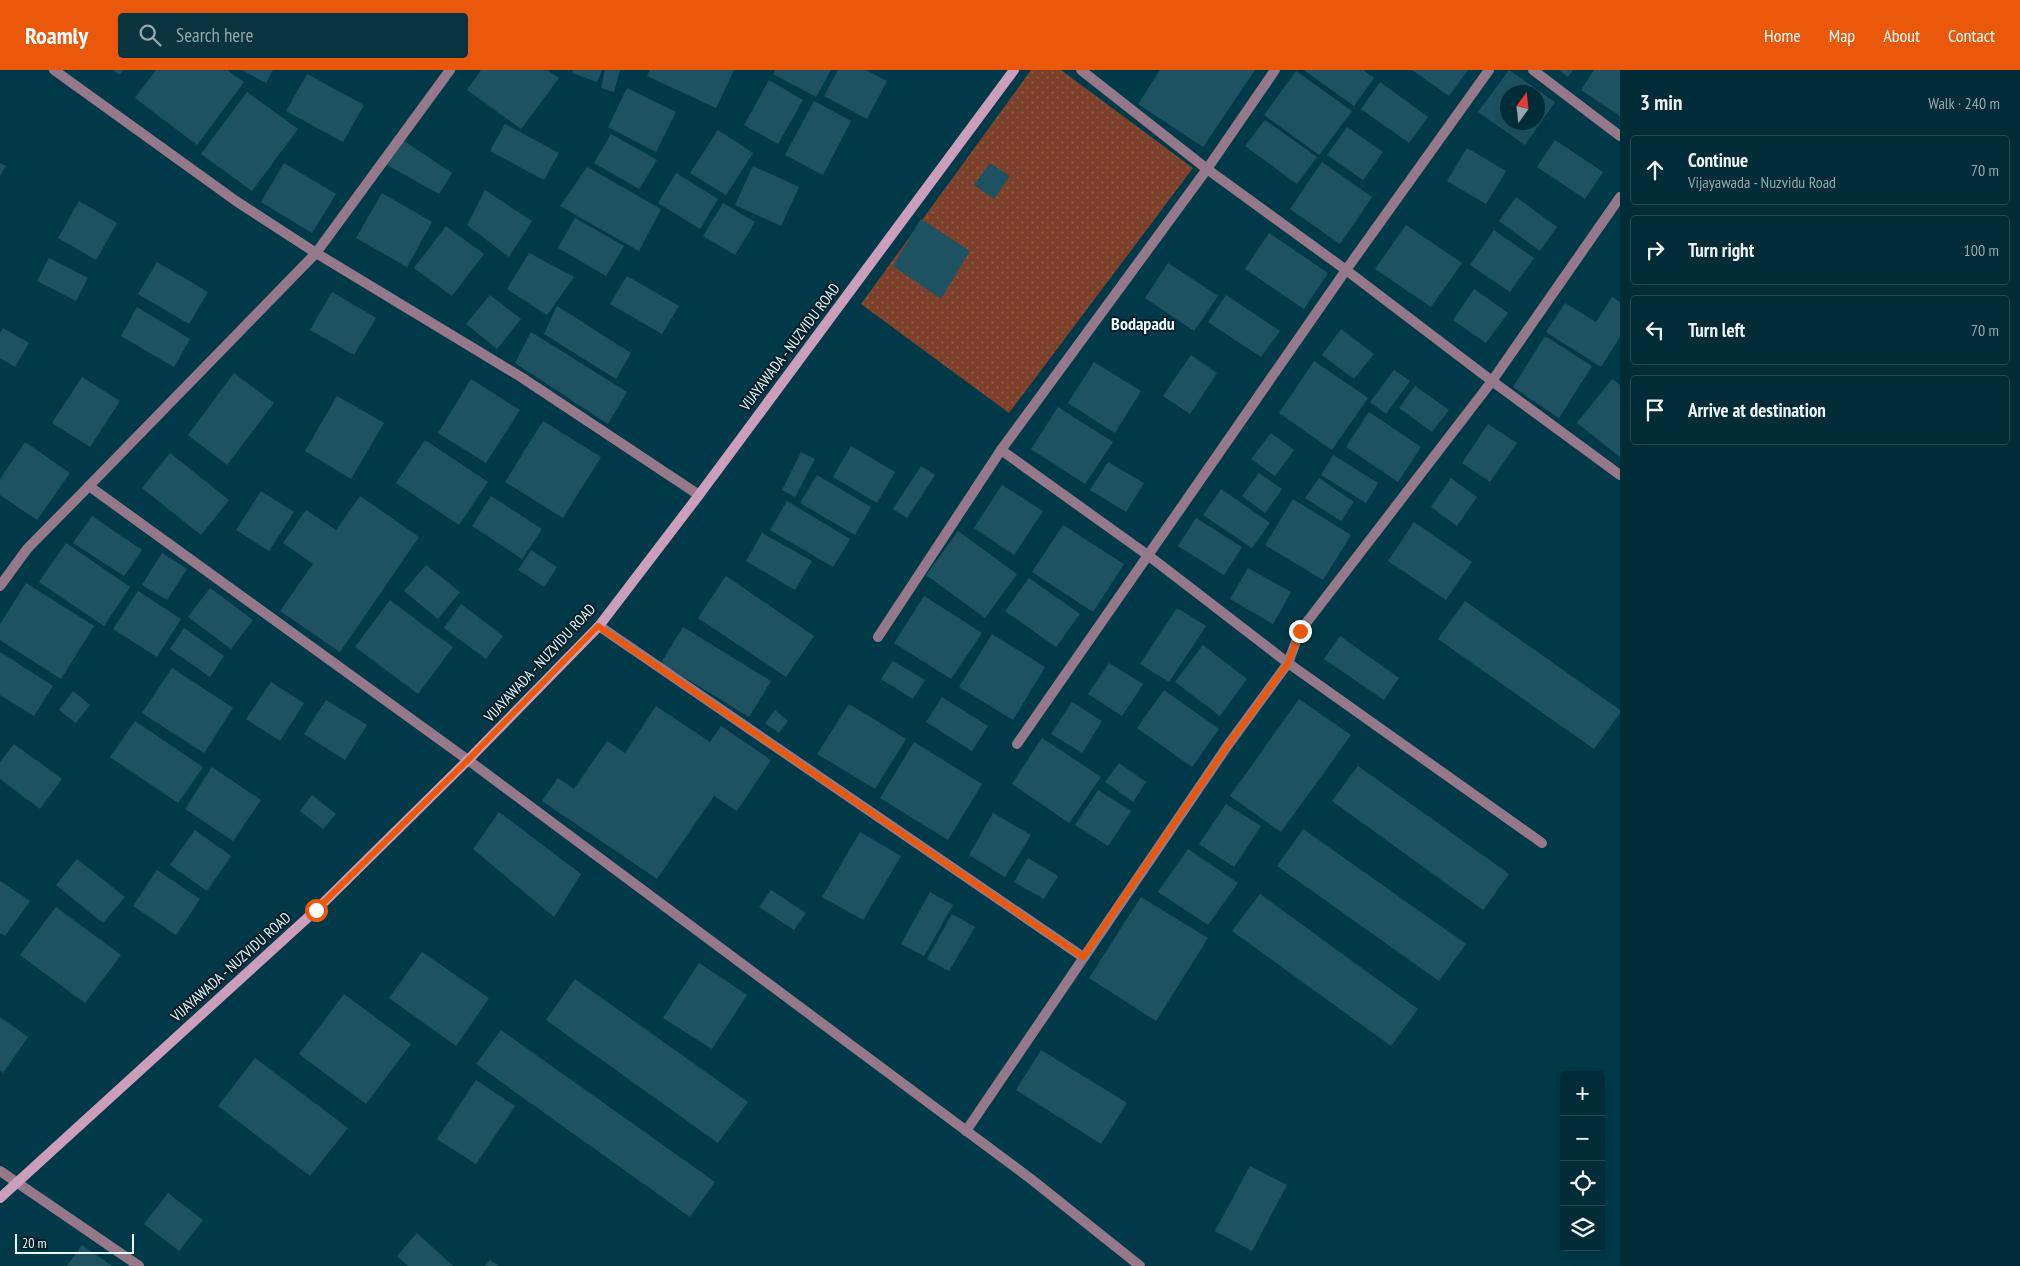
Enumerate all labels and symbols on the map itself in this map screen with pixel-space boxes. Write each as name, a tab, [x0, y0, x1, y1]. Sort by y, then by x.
north arrow	[1500, 85, 1545, 130]
street label: VIJAYAWADA - NUZVIDU ROAD	[735, 279, 844, 415]
district label: Bodapadu	[1111, 312, 1175, 335]
street label: VIJAYAWADA - NUZVIDU ROAD	[479, 599, 599, 726]
route end	[1289, 620, 1312, 643]
route start	[305, 899, 328, 922]
street label: VIJAYAWADA - NUZVIDU ROAD	[166, 908, 295, 1026]
scale bar	[15, 1231, 134, 1254]

